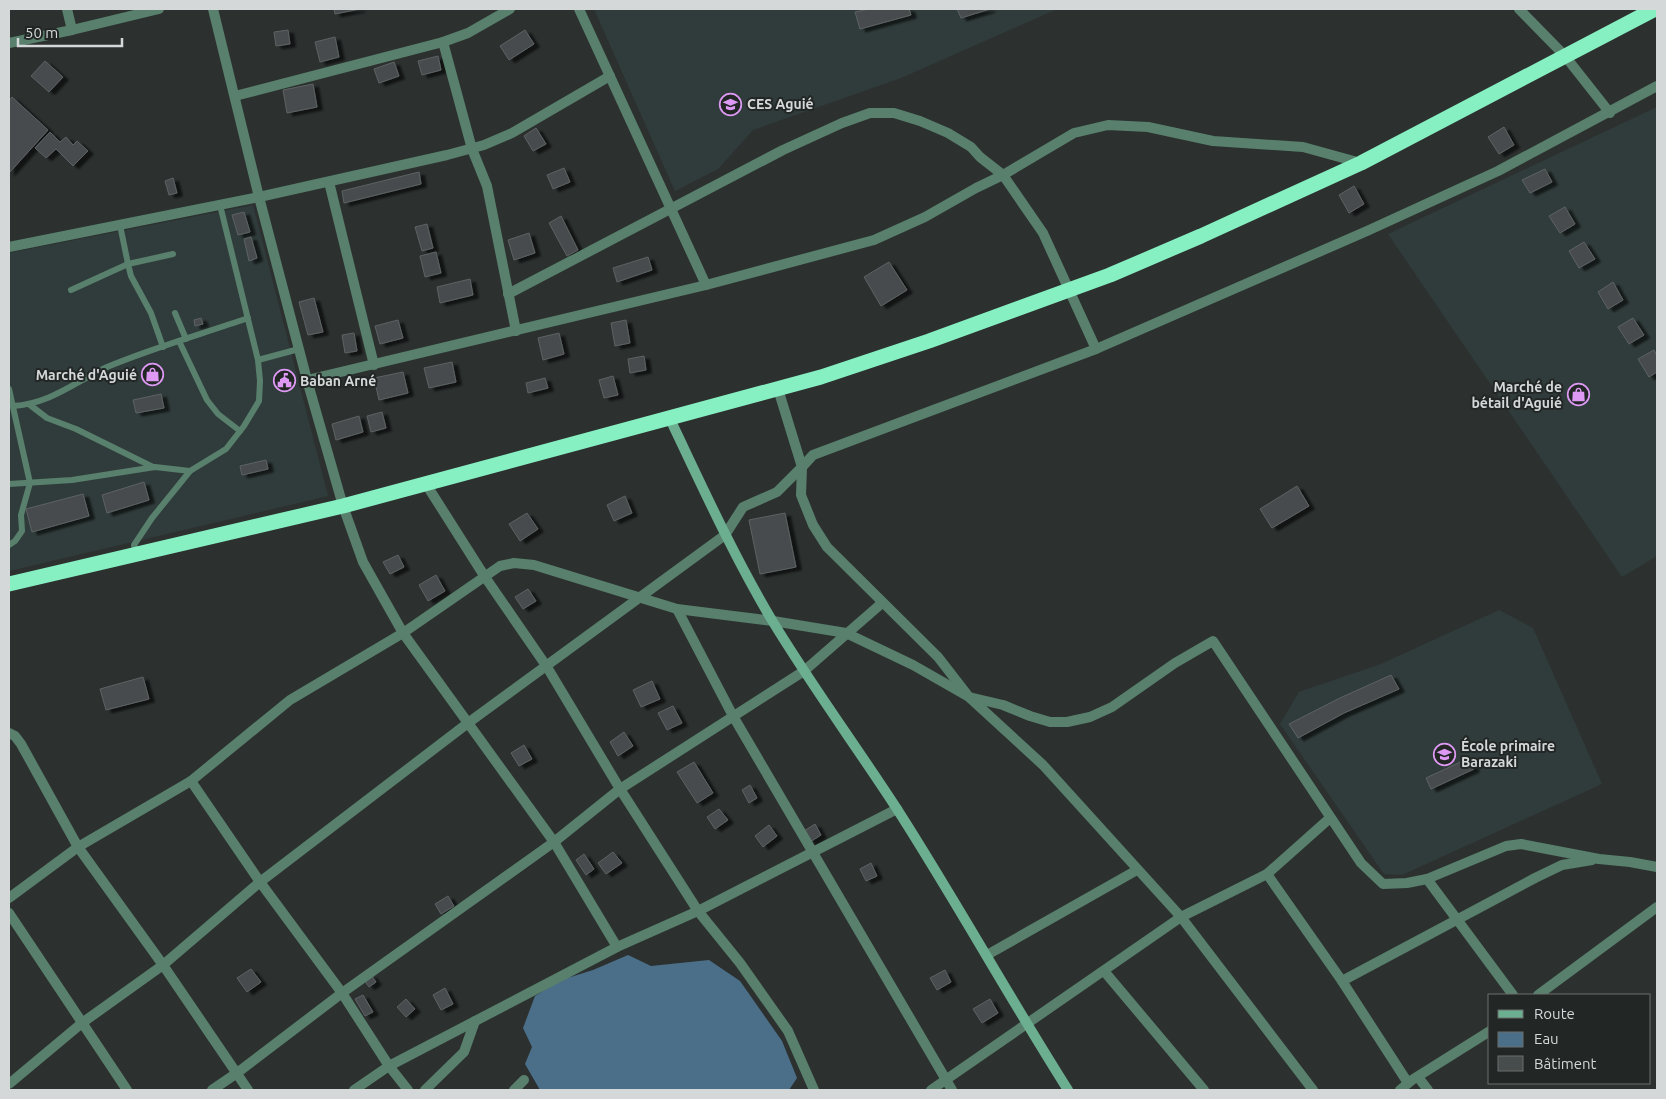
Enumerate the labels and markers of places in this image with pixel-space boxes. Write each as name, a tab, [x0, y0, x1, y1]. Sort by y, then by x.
school or university icon: CES Aguié	[719, 92, 743, 116]
place label: CES Aguié	[747, 96, 814, 112]
shop icon: Marché d'Aguié	[141, 363, 165, 387]
place label: Marché d'Aguié	[36, 367, 137, 383]
public building icon: Baban Arné	[272, 369, 296, 393]
place label: Baban Arné	[300, 373, 376, 389]
place label: Marché de bétail d'Aguié	[1471, 379, 1562, 411]
shop icon: Marché de bétail d'Aguié	[1566, 383, 1590, 407]
place label: École primaire Barazaki	[1461, 737, 1555, 770]
school or university icon: École primaire Barazaki	[1433, 742, 1457, 766]

